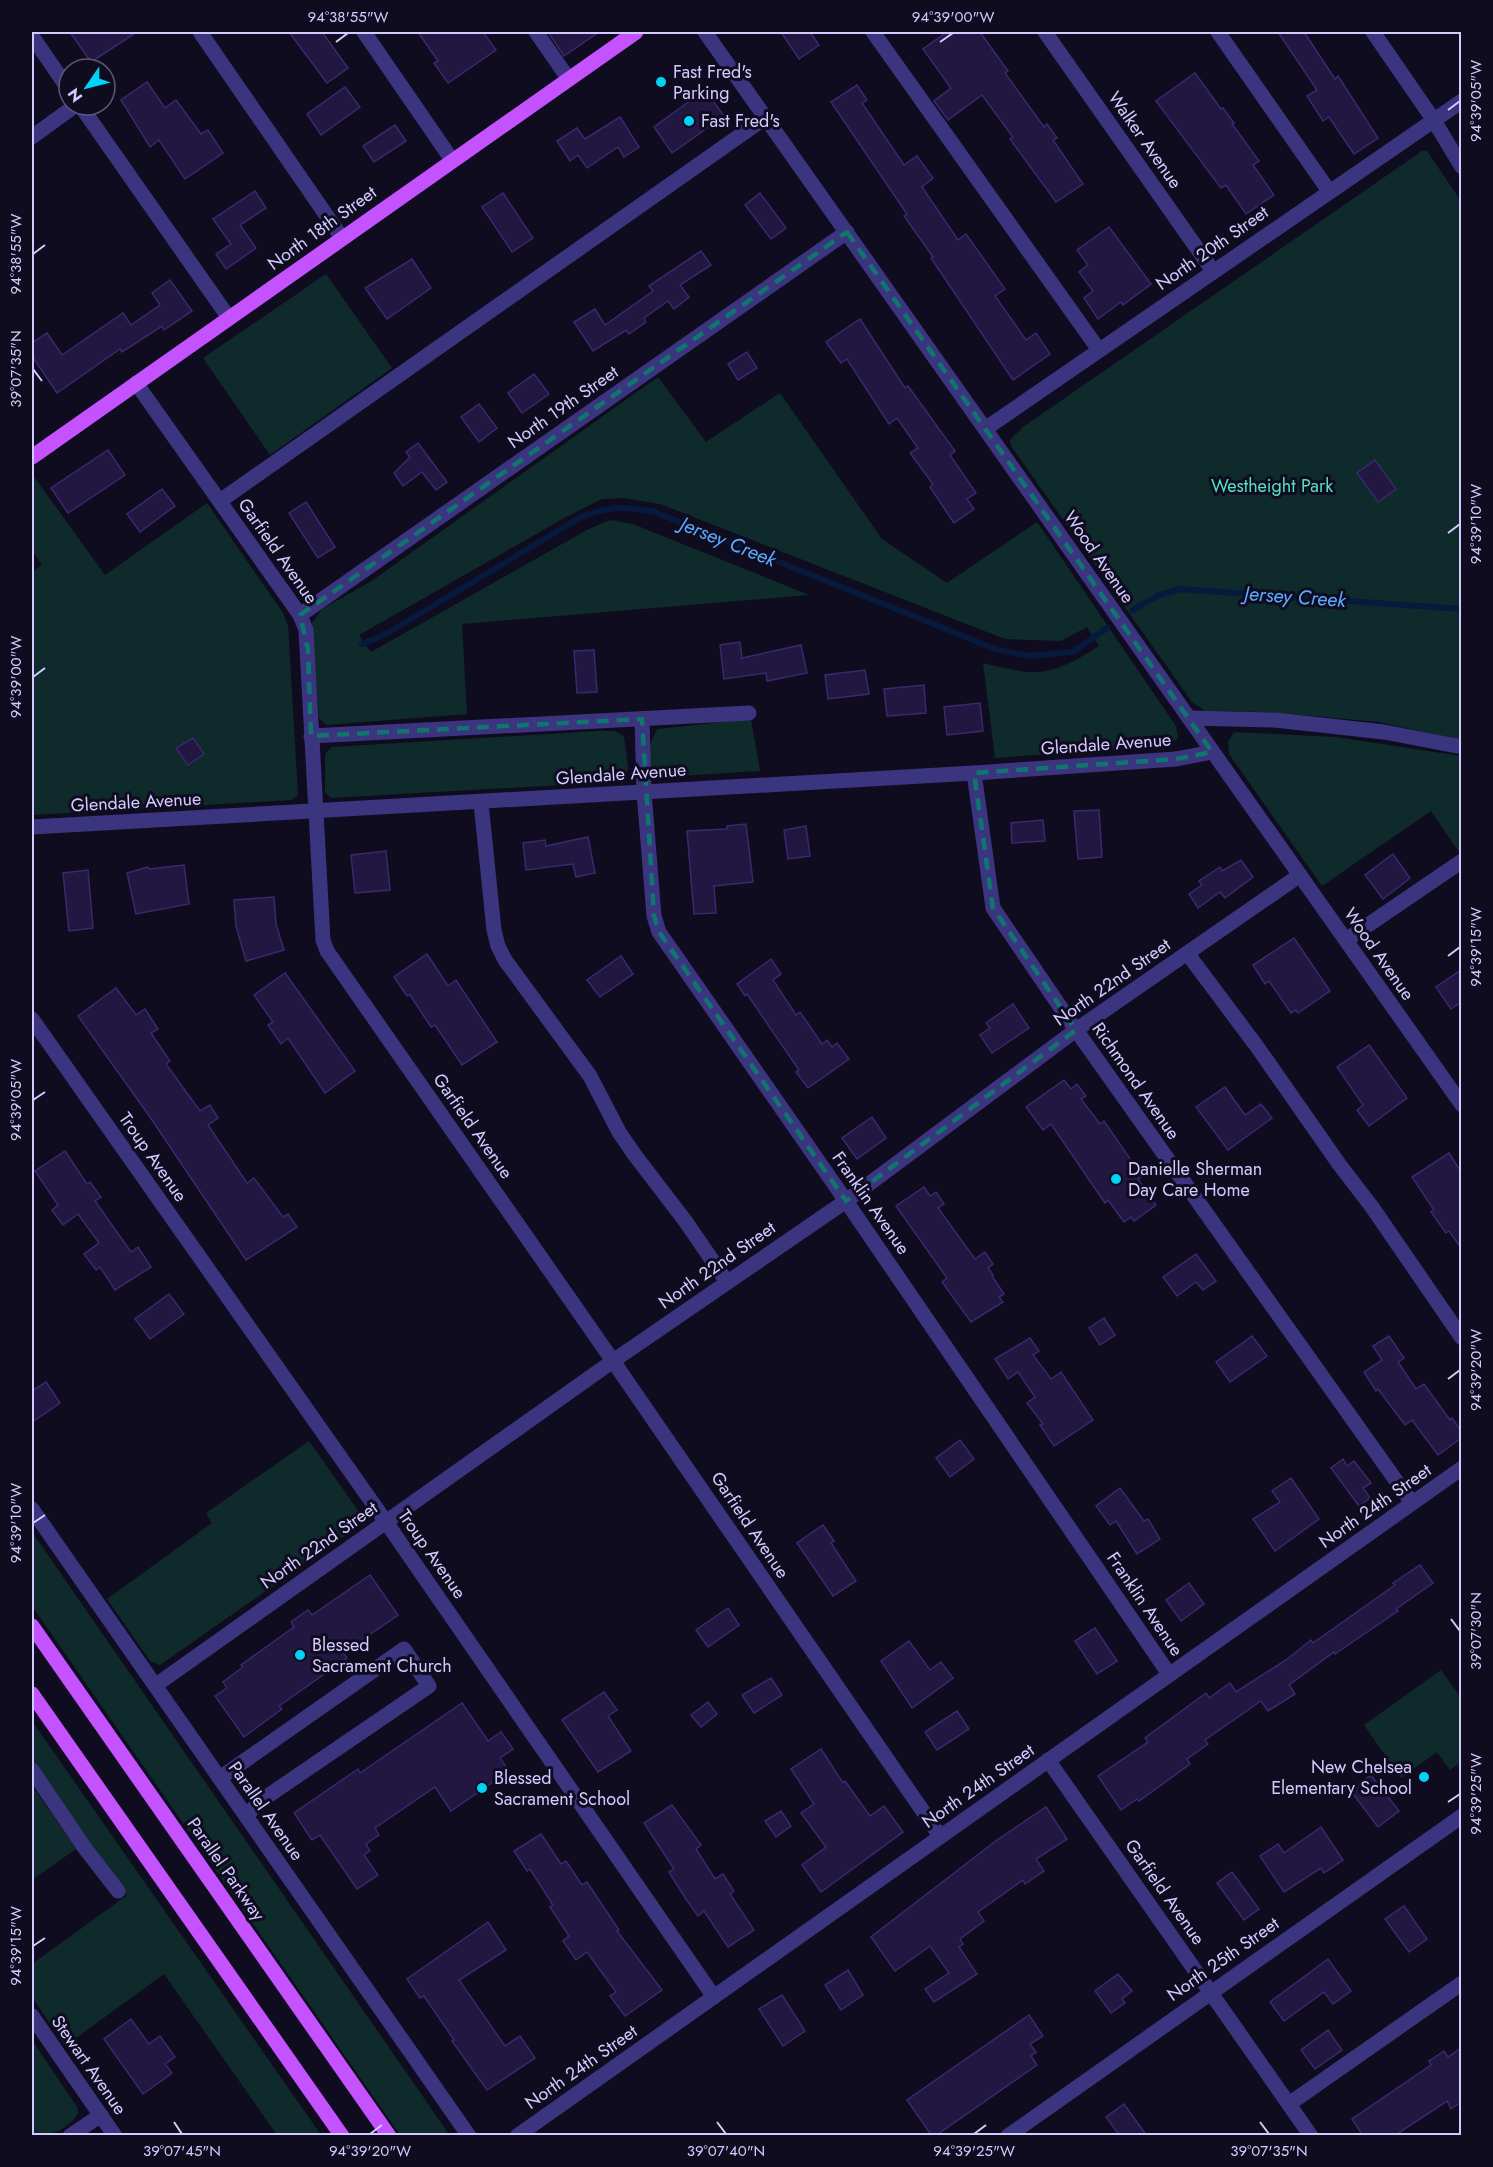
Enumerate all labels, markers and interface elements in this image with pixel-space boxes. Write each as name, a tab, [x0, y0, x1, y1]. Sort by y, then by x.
text: 94°38'55"W	[308, 6, 389, 28]
text: 94°39'00"W	[912, 6, 994, 28]
north arrow	[57, 57, 117, 117]
place label: Fast Fred's Parking	[673, 59, 752, 106]
text: 94°39'05"W	[1465, 60, 1487, 142]
marker: Fast Fred's Parking	[654, 75, 668, 89]
text: N	[62, 84, 88, 107]
street label: Walker Avenue	[1102, 86, 1188, 194]
place label: Fast Fred's	[701, 108, 780, 134]
marker: Fast Fred's	[682, 114, 696, 128]
street label: North 18th Street	[262, 179, 382, 276]
street label: North 20th Street	[1150, 199, 1274, 297]
text: 94°38'55"W	[5, 213, 27, 294]
text: 39°07'35"N	[5, 330, 27, 408]
street label: North 19th Street	[502, 359, 624, 455]
park label: Westheight Park	[1211, 473, 1333, 499]
text: 94°39'10"W	[1465, 484, 1487, 564]
street label: Garfield Avenue	[232, 493, 324, 609]
street label: Wood Avenue	[1057, 505, 1141, 609]
water label: Jersey Creek	[672, 508, 782, 575]
water label: Jersey Creek	[1239, 579, 1348, 615]
text: 94°39'00"W	[5, 636, 27, 718]
street label: Glendale Avenue	[1040, 726, 1172, 762]
street label: Glendale Avenue	[555, 756, 687, 792]
street label: Glendale Avenue	[70, 786, 202, 818]
street label: Wood Avenue	[1337, 902, 1421, 1006]
text: 94°39'15"W	[1465, 907, 1487, 987]
street label: North 22nd Street	[1048, 931, 1176, 1032]
street label: Richmond Avenue	[1086, 1017, 1186, 1145]
text: 94°39'05"W	[5, 1059, 27, 1141]
street label: Garfield Avenue	[427, 1068, 519, 1184]
street label: Troup Avenue	[113, 1107, 193, 1207]
street label: Franklin Avenue	[826, 1146, 916, 1260]
place label: Danielle Sherman Day Care Home	[1128, 1156, 1262, 1203]
marker: Danielle Sherman Day Care Home	[1109, 1172, 1123, 1186]
street label: North 22nd Street	[653, 1214, 781, 1315]
text: 94°39'20"W	[1465, 1329, 1487, 1411]
street label: North 24th Street	[1313, 1457, 1437, 1555]
street label: Garfield Avenue	[705, 1466, 795, 1584]
text: 94°39'10"W	[5, 1483, 27, 1563]
street label: North 22nd Street	[255, 1494, 383, 1595]
street label: Troup Avenue	[392, 1504, 472, 1604]
street label: Franklin Avenue	[1101, 1547, 1189, 1661]
text: 39°07'30"N	[1465, 1592, 1487, 1670]
place label: Blessed Sacrament Church	[312, 1632, 452, 1679]
marker: Blessed Sacrament Church	[293, 1648, 307, 1662]
street label: North 24th Street	[916, 1737, 1040, 1835]
text: 94°39'25"W	[1465, 1753, 1487, 1835]
place label: New Chelsea Elementary School	[1271, 1754, 1412, 1801]
street label: Parallel Avenue	[222, 1756, 310, 1866]
place label: Blessed Sacrament School	[494, 1765, 630, 1812]
marker: New Chelsea Elementary School	[1417, 1770, 1431, 1784]
marker: Blessed Sacrament School	[475, 1781, 489, 1795]
street label: Parallel Parkway	[181, 1812, 271, 1926]
street label: Garfield Avenue	[1119, 1834, 1211, 1950]
text: 94°39'15"W	[5, 1906, 27, 1986]
street label: North 25th Street	[1162, 1910, 1285, 2007]
street label: Stewart Avenue	[45, 2010, 133, 2120]
street label: North 24th Street	[519, 2018, 643, 2116]
text: 39°07'45"N	[143, 2140, 221, 2162]
text: 94°39'20"W	[329, 2140, 411, 2162]
text: 39°07'40"N	[687, 2140, 765, 2162]
text: 94°39'25"W	[933, 2140, 1015, 2162]
text: 39°07'35"N	[1230, 2140, 1308, 2162]

